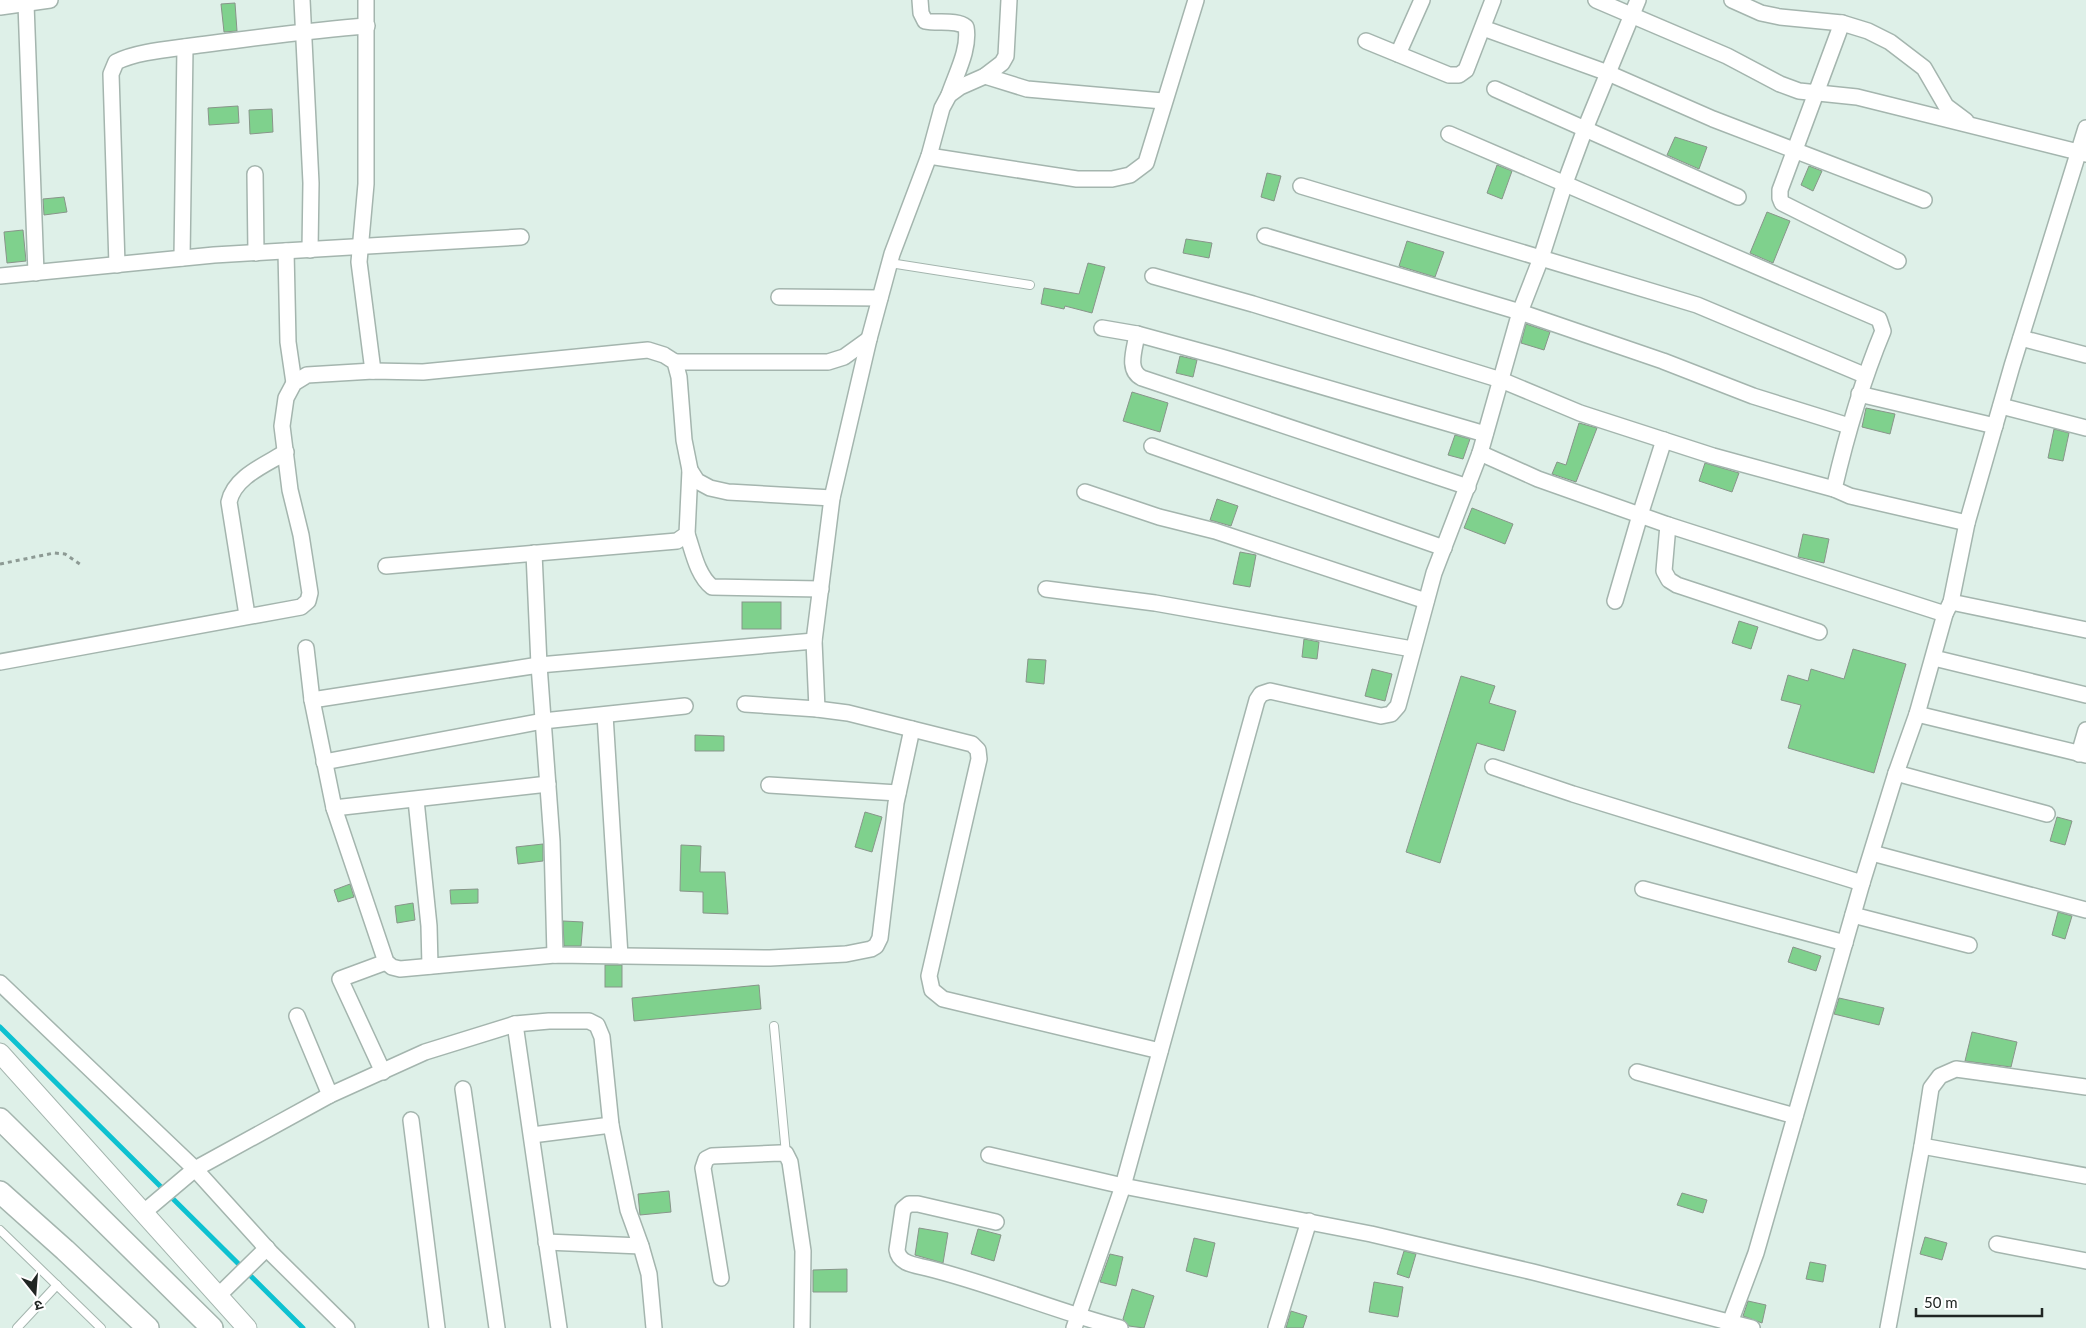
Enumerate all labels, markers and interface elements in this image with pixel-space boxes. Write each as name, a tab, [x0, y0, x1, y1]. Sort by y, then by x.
north arrow	[10, 1268, 60, 1318]
scale bar	[1916, 1286, 2042, 1318]
text: 50 m	[1924, 1293, 1958, 1311]
text: उ	[32, 1297, 45, 1315]

